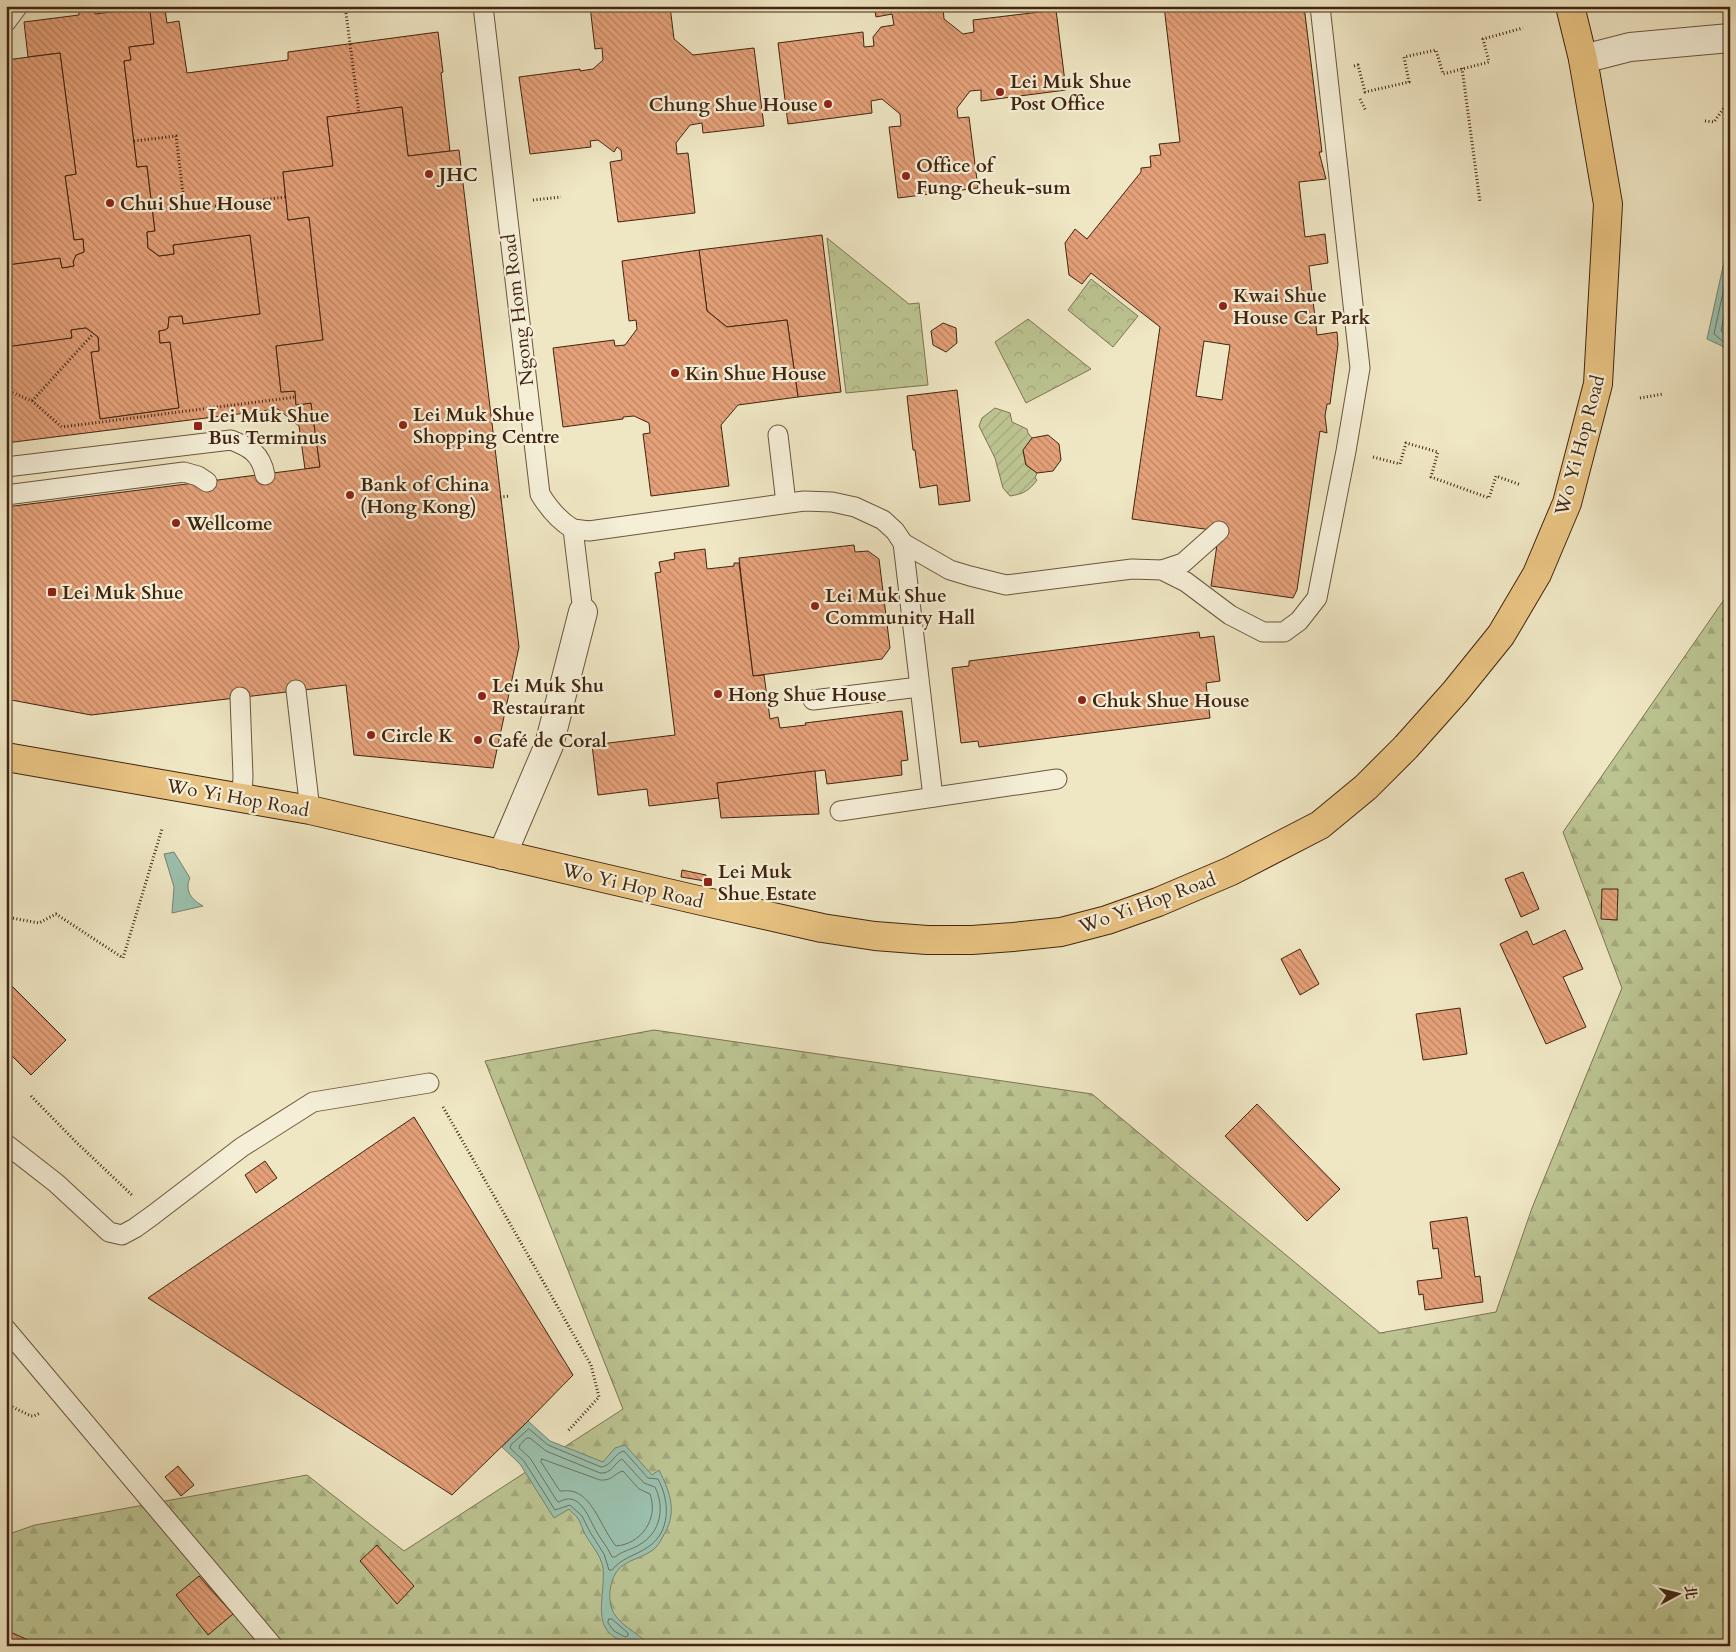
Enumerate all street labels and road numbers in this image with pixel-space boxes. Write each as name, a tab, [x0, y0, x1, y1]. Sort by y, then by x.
street label: Ngong Hom Road	[496, 232, 540, 387]
street label: Wo Yi Hop Road	[1549, 372, 1611, 519]
street label: Wo Yi Hop Road	[164, 772, 311, 823]
street label: Wo Yi Hop Road	[559, 857, 706, 915]
street label: Wo Yi Hop Road	[1074, 866, 1219, 940]

